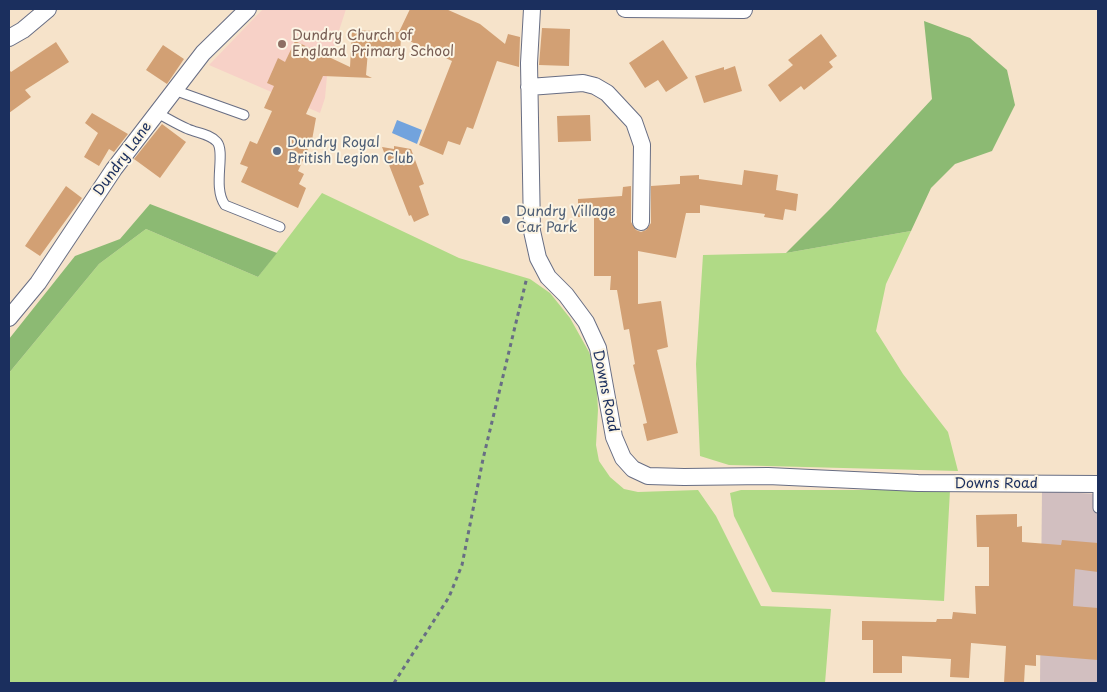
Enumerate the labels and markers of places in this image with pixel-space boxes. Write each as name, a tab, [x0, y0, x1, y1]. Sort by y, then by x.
place label: Dundry Church of England Primary School	[292, 28, 454, 60]
marker: Dundry Church of England Primary School	[276, 38, 288, 50]
place label: Dundry Royal British Legion Club	[287, 135, 414, 168]
marker: Dundry Royal British Legion Club	[271, 145, 283, 157]
place label: Dundry Village Car Park	[516, 204, 616, 236]
marker: Dundry Village Car Park	[500, 214, 512, 226]

